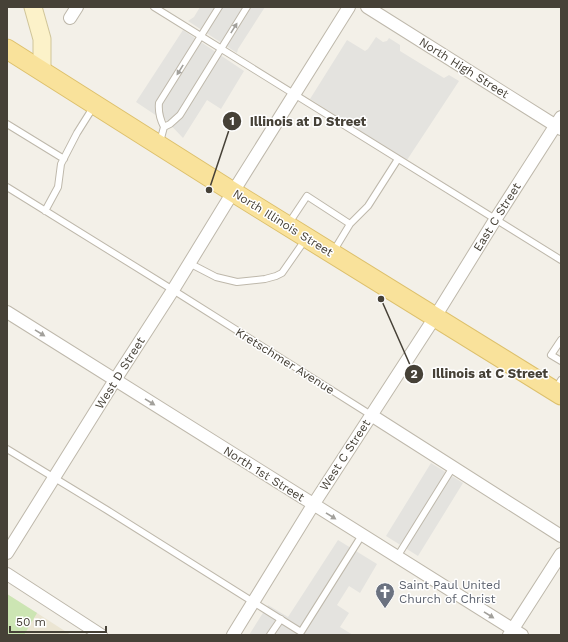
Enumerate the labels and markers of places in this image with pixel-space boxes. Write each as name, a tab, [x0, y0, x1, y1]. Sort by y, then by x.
callout: Illinois at D Street	[222, 109, 374, 134]
callout: Illinois at C Street	[404, 361, 556, 386]
place label: Saint Paul United Church of Christ	[399, 578, 500, 606]
church icon: Saint Paul United Church of Christ	[374, 581, 396, 609]

